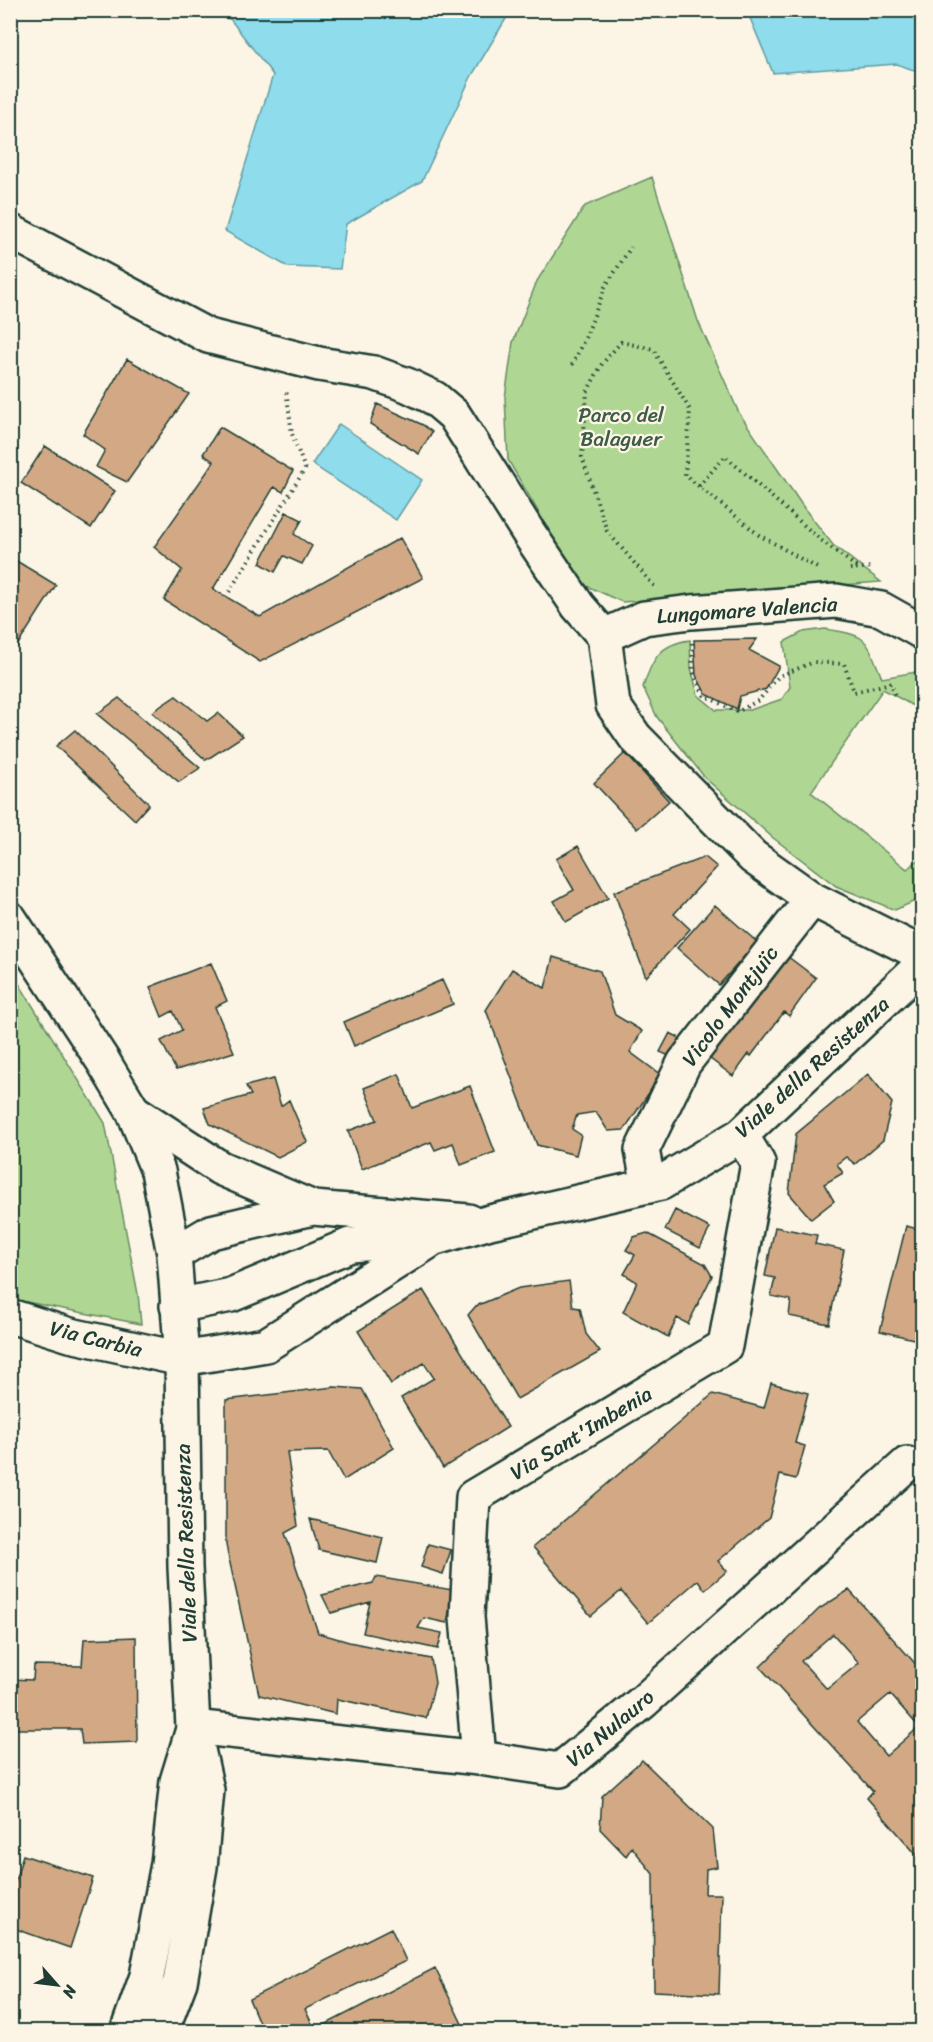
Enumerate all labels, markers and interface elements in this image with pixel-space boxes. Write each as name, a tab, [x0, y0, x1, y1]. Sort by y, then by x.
park label: Parco del Balaguer	[578, 396, 665, 458]
street label: Lungomare Valencia	[655, 585, 839, 635]
street label: Vicolo Montjuïc	[671, 937, 789, 1075]
street label: Viale della Resistenza	[725, 986, 899, 1148]
street label: Via Carbia	[46, 1309, 147, 1369]
street label: Via Sant'Imbenia	[502, 1375, 660, 1491]
street label: Viale della Resistenza	[164, 1442, 208, 1643]
street label: Via Nulauro	[557, 1679, 663, 1777]
north arrow	[27, 1955, 87, 2015]
text: N	[54, 1979, 86, 2004]

